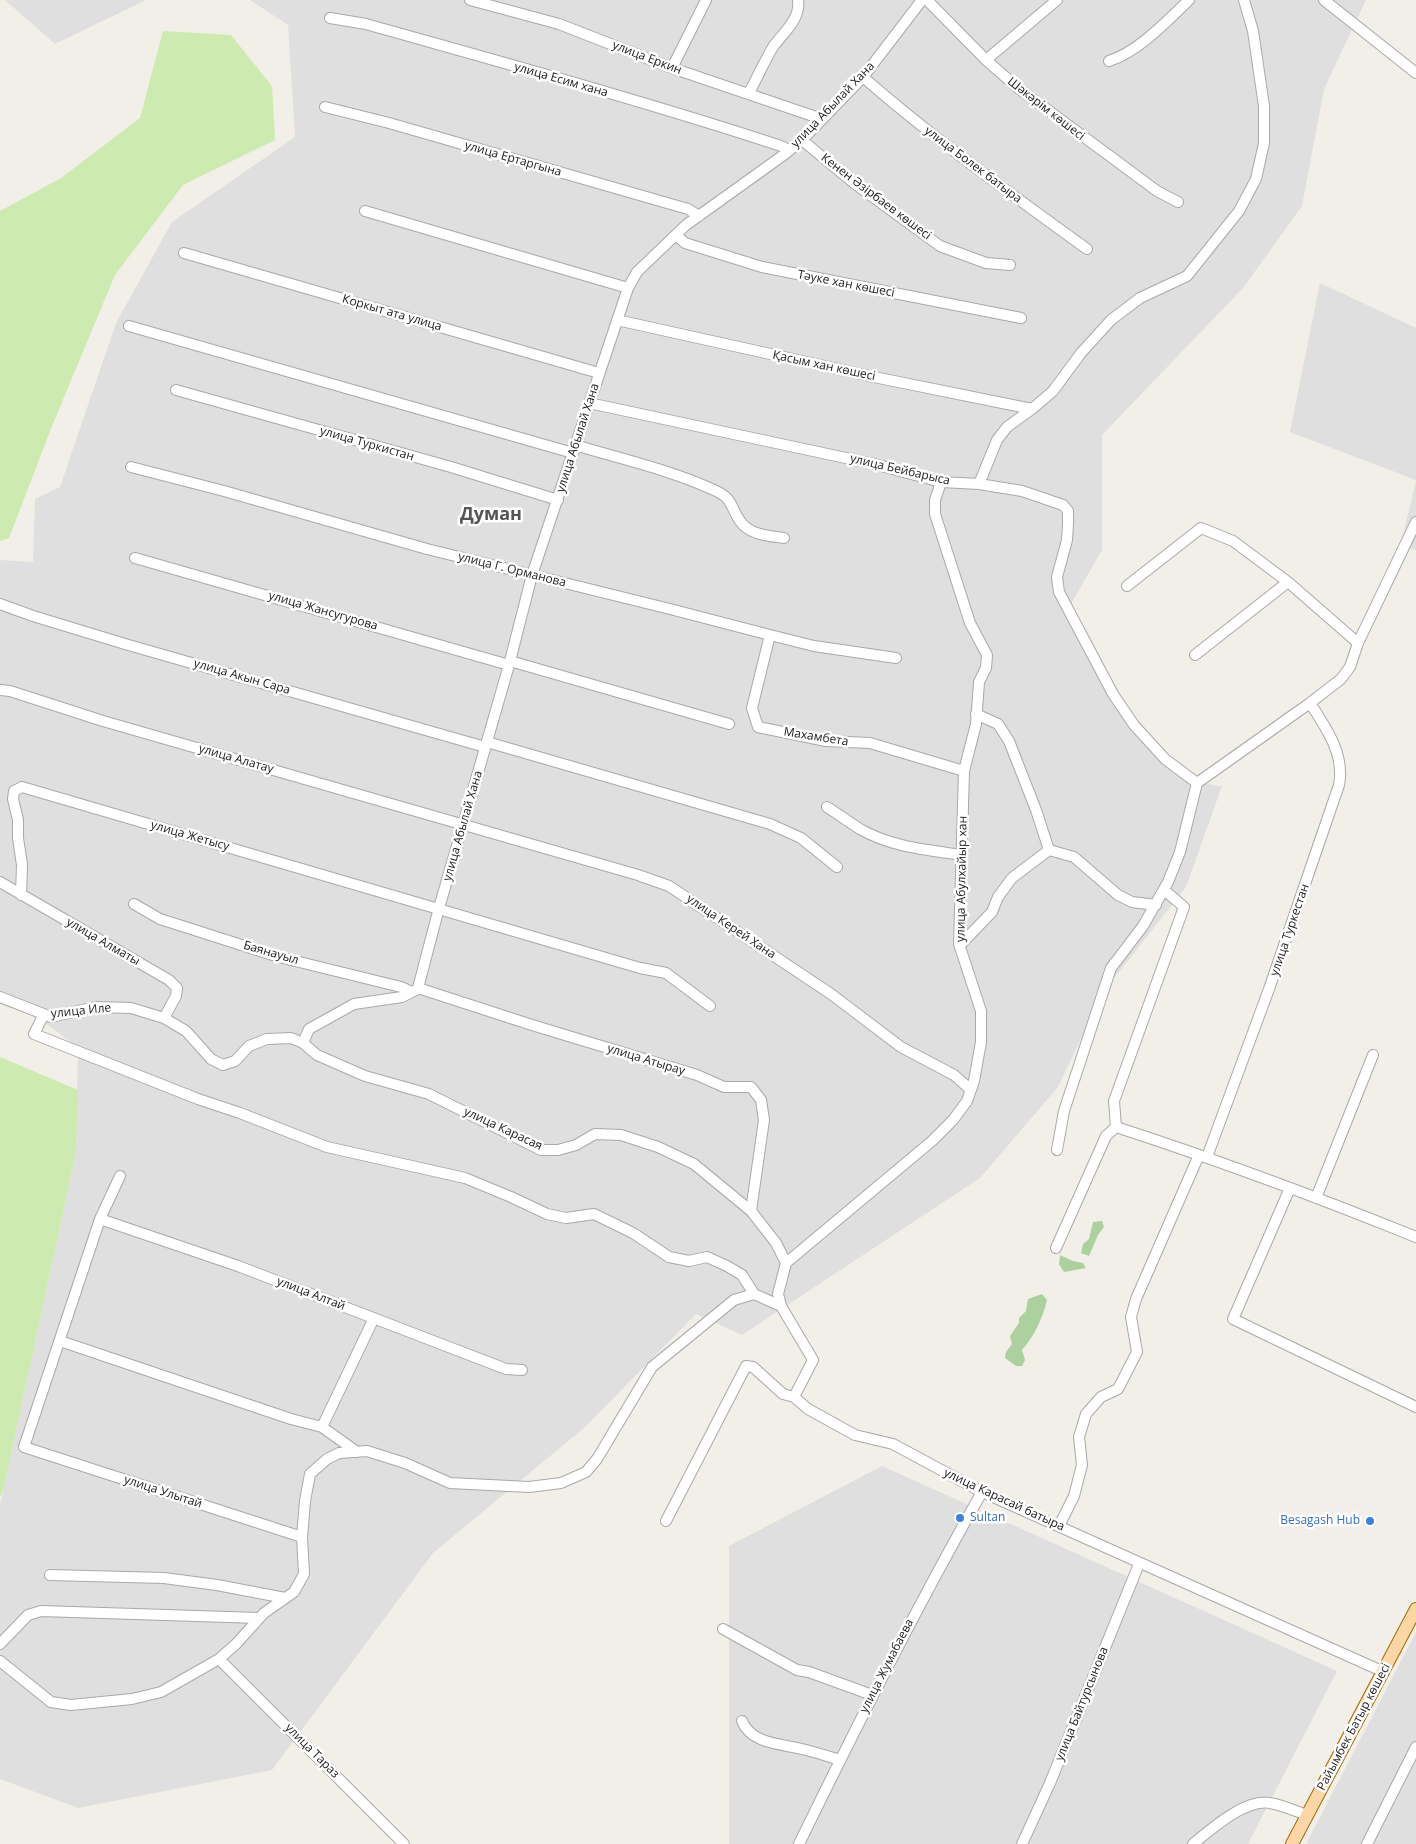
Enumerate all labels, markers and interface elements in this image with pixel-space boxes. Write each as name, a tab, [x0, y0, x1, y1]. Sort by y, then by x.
street label: улица Еркин	[610, 38, 684, 78]
street label: улица Абылай Хана	[788, 59, 878, 151]
street label: улица Есим хана	[512, 60, 610, 100]
street label: Шәкәрім көшесі	[1005, 74, 1087, 144]
street label: улица Болек батыра	[922, 124, 1024, 206]
street label: улица Ертаргына	[463, 138, 563, 180]
street label: Кенен Әзірбаев көшесі	[818, 151, 934, 243]
street label: Тәуке хан көшесі	[796, 268, 896, 300]
street label: Коркыт ата улица	[341, 292, 443, 334]
street label: Қасым хан көшесі	[771, 348, 877, 384]
street label: улица Абылай Хана	[554, 382, 602, 494]
street label: улица Туркистан	[318, 424, 416, 464]
street label: улица Бейбарыса	[849, 451, 951, 489]
district label: Думан	[460, 504, 522, 526]
street label: улица Г. Орманова	[456, 550, 568, 590]
street label: улица Жансугурова	[267, 588, 379, 634]
street label: улица Акын Сара	[192, 656, 292, 698]
street label: Махамбета	[783, 725, 849, 749]
street label: улица Алатау	[197, 741, 275, 777]
street label: улица Абылай Хана	[440, 769, 486, 883]
street label: улица Абулхайыр хан	[954, 816, 970, 942]
street label: улица Жетысу	[149, 818, 231, 854]
street label: улица Туркестан	[1268, 882, 1312, 978]
street label: улица Керей Хана	[684, 892, 778, 962]
street label: улица Алматы	[64, 915, 142, 969]
street label: Баянауыл	[242, 938, 300, 968]
street label: улица Иле	[50, 1001, 112, 1021]
street label: улица Атырау	[606, 1041, 686, 1079]
street label: улица Карасая	[462, 1105, 544, 1153]
street label: улица Алтай	[275, 1274, 347, 1314]
street label: улица Карасай батыра	[941, 1466, 1067, 1534]
street label: улица Улытай	[122, 1473, 204, 1511]
place label: Sultan	[970, 1511, 1005, 1525]
marker: Sultan	[954, 1512, 966, 1524]
place label: Besagash Hub	[1280, 1514, 1360, 1528]
marker: Besagash Hub	[1364, 1515, 1376, 1527]
street label: улица Жумабаева	[857, 1617, 917, 1715]
street label: улица Байтурсынова	[1053, 1645, 1111, 1763]
street label: Райымбек Батыр көшесі	[1314, 1661, 1394, 1793]
street label: улица Тараз	[282, 1721, 342, 1781]

